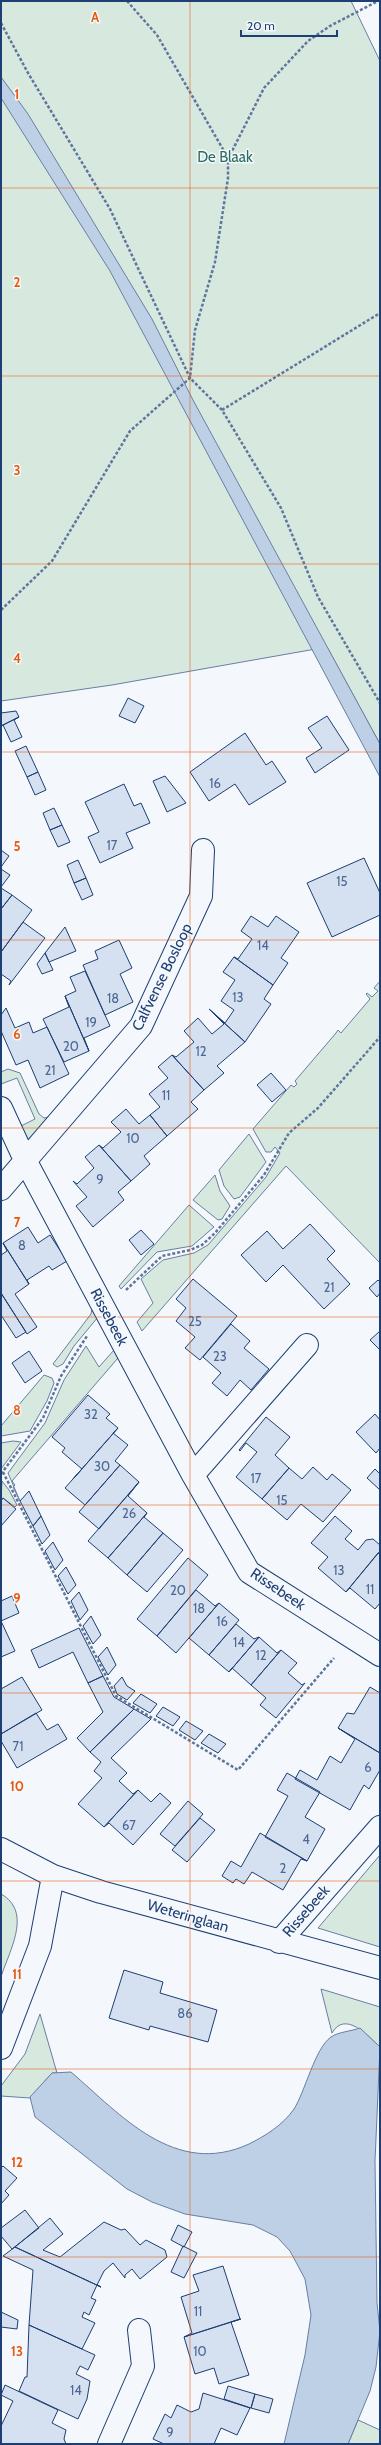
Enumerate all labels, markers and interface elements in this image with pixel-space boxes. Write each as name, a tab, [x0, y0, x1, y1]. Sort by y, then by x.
text: A	[91, 9, 100, 25]
scale bar	[241, 12, 337, 38]
text: 20 m	[247, 18, 275, 33]
text: 1	[15, 86, 19, 102]
park label: De Blaak	[197, 148, 253, 166]
text: 2	[14, 274, 21, 290]
text: 3	[13, 462, 21, 478]
text: 4	[13, 650, 21, 666]
house number: 16	[209, 775, 221, 791]
house number: 17	[107, 837, 118, 853]
text: 5	[14, 838, 21, 854]
house number: 15	[336, 873, 348, 889]
street label: Calfvense Bosloop	[128, 920, 196, 1034]
house number: 14	[257, 937, 269, 953]
house number: 13	[232, 989, 244, 1005]
house number: 18	[107, 990, 119, 1006]
house number: 19	[85, 1014, 97, 1030]
text: 6	[13, 1026, 21, 1042]
house number: 20	[63, 1038, 79, 1054]
house number: 12	[195, 1043, 207, 1059]
house number: 21	[44, 1062, 56, 1078]
house number: 11	[162, 1087, 170, 1103]
house number: 10	[126, 1130, 140, 1146]
house number: 9	[96, 1171, 104, 1187]
text: 7	[14, 1214, 21, 1230]
house number: 8	[18, 1237, 26, 1253]
house number: 21	[323, 1279, 335, 1295]
street label: Rissebeek	[86, 1285, 132, 1349]
house number: 25	[188, 1313, 202, 1329]
house number: 23	[213, 1348, 227, 1364]
text: 8	[13, 1402, 21, 1418]
house number: 32	[84, 1406, 98, 1422]
house number: 30	[94, 1458, 110, 1474]
house number: 17	[251, 1470, 262, 1486]
house number: 15	[276, 1492, 288, 1508]
house number: 26	[122, 1505, 136, 1521]
house number: 13	[333, 1562, 345, 1578]
street label: Rissebeek	[247, 1564, 309, 1614]
house number: 11	[366, 1581, 374, 1597]
house number: 20	[170, 1582, 186, 1598]
text: 9	[13, 1590, 21, 1606]
house number: 18	[193, 1600, 205, 1616]
house number: 16	[216, 1613, 228, 1629]
house number: 14	[233, 1634, 245, 1650]
house number: 12	[255, 1647, 267, 1663]
house number: 71	[13, 1738, 23, 1754]
house number: 6	[364, 1759, 372, 1775]
text: 10	[10, 1778, 24, 1794]
house number: 67	[122, 1817, 136, 1833]
house number: 4	[302, 1831, 310, 1847]
house number: 2	[280, 1860, 287, 1876]
street label: Rissebeek	[279, 1881, 334, 1941]
street label: Weteringlaan	[145, 1896, 231, 1936]
text: 11	[12, 1966, 22, 1982]
house number: 86	[177, 2005, 193, 2021]
text: 12	[11, 2154, 23, 2170]
house number: 11	[194, 2303, 202, 2319]
text: 13	[11, 2343, 23, 2359]
house number: 10	[193, 2343, 207, 2359]
house number: 14	[70, 2382, 82, 2398]
house number: 9	[166, 2424, 174, 2440]

